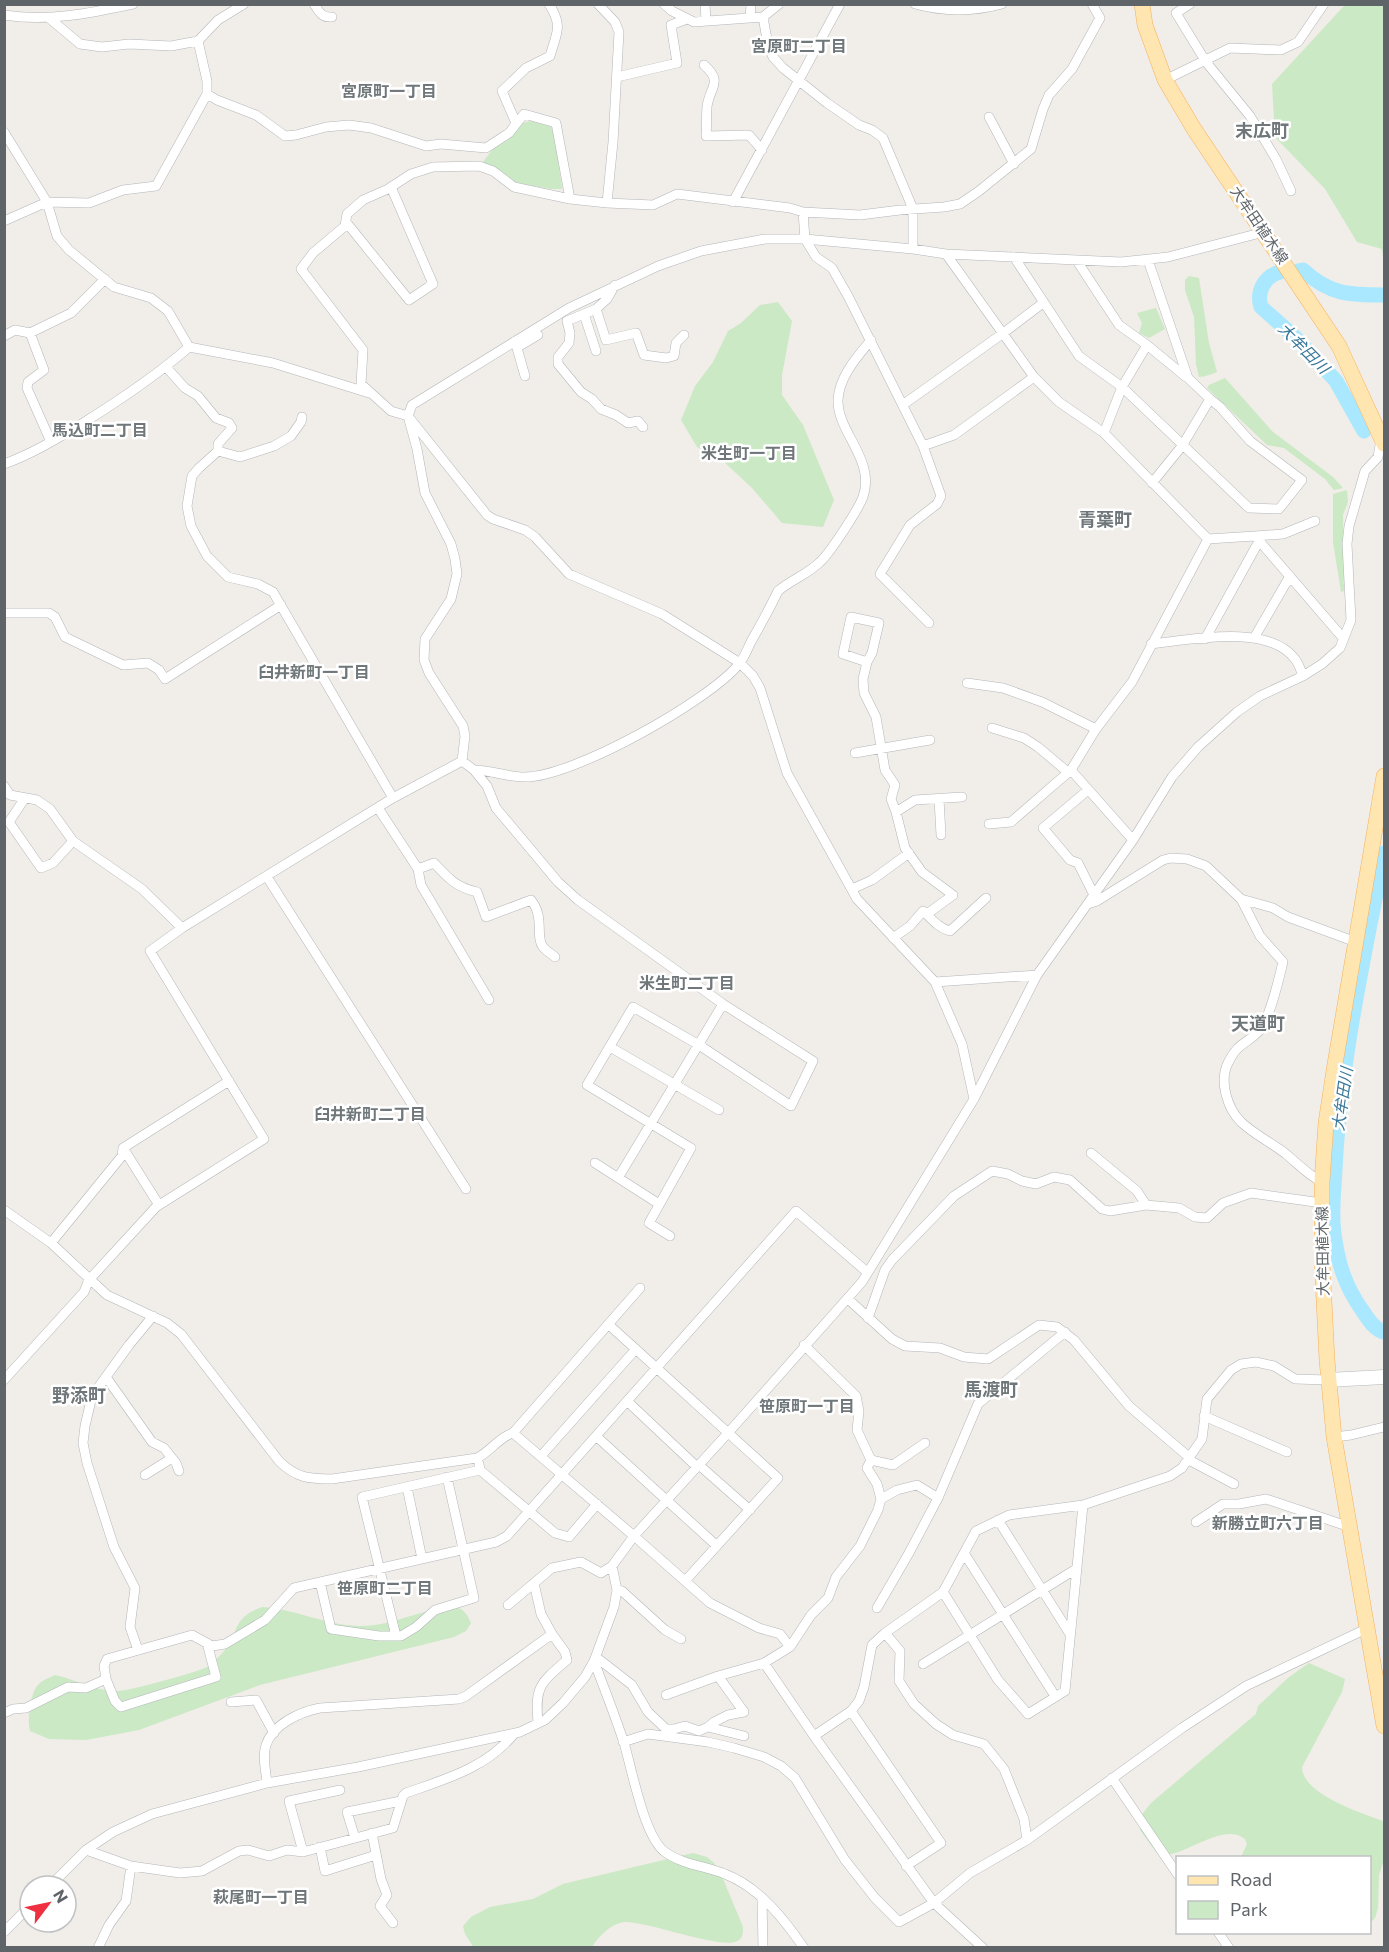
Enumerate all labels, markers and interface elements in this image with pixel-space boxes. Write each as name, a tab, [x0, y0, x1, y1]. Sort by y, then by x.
district label: 宮原町二丁目	[751, 36, 847, 55]
district label: 宮原町一丁目	[341, 81, 437, 100]
district label: 末広町	[1235, 119, 1289, 141]
street label: 大牟田植木線	[1227, 182, 1292, 267]
water label: 大牟田川	[1275, 318, 1335, 378]
district label: 馬込町二丁目	[52, 420, 148, 439]
district label: 米生町一丁目	[701, 443, 797, 462]
district label: 青葉町	[1078, 508, 1132, 530]
district label: 臼井新町一丁目	[258, 662, 370, 681]
district label: 米生町二丁目	[639, 973, 735, 992]
district label: 天道町	[1231, 1012, 1285, 1034]
water label: 大牟田川	[1328, 1064, 1356, 1132]
district label: 臼井新町二丁目	[314, 1104, 426, 1123]
street label: 大牟田植木線	[1312, 1206, 1332, 1296]
district label: 馬渡町	[964, 1378, 1018, 1400]
district label: 野添町	[52, 1384, 106, 1406]
district label: 笹原町一丁目	[759, 1396, 855, 1415]
district label: 新勝立町六丁目	[1212, 1513, 1324, 1532]
district label: 笹原町二丁目	[337, 1578, 433, 1597]
legend	[1176, 1856, 1371, 1934]
text: Road	[1230, 1868, 1272, 1890]
north arrow	[18, 1874, 78, 1934]
text: N	[50, 1886, 72, 1906]
district label: 萩尾町一丁目	[213, 1887, 309, 1906]
text: Park	[1230, 1898, 1268, 1920]

